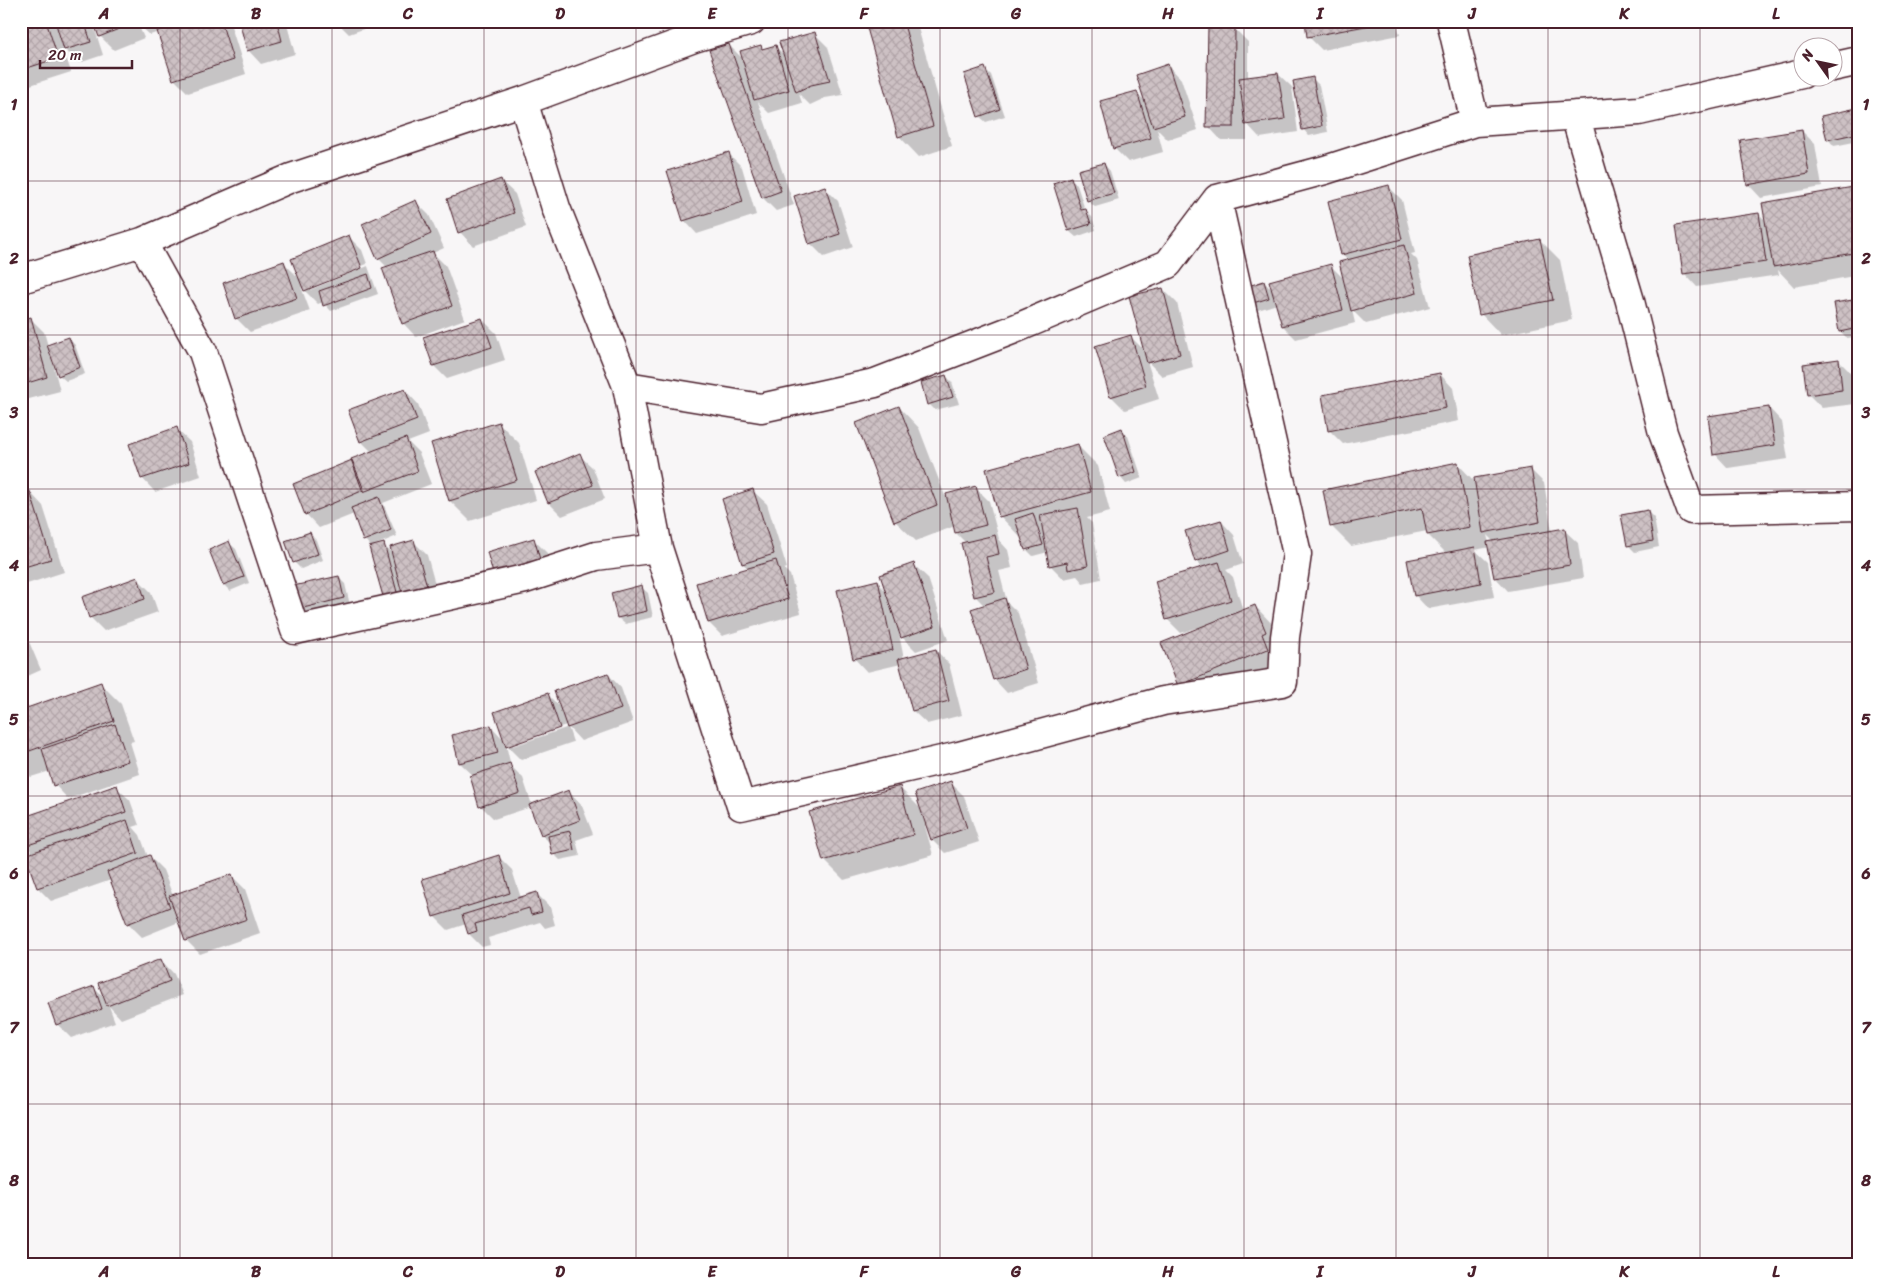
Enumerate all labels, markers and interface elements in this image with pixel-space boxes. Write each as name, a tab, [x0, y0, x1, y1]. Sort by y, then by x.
text: A	[98, 0, 109, 28]
text: B	[251, 0, 262, 28]
text: C	[402, 0, 414, 28]
text: D	[555, 0, 565, 28]
text: E	[708, 0, 718, 28]
text: F	[859, 0, 870, 28]
text: G	[1010, 0, 1022, 28]
text: H	[1161, 0, 1174, 28]
text: I	[1316, 0, 1325, 28]
text: J	[1467, 0, 1477, 28]
text: K	[1618, 0, 1630, 28]
text: L	[1772, 0, 1780, 28]
scale bar	[40, 38, 132, 70]
north arrow	[1792, 38, 1842, 88]
text: 20 m	[48, 42, 82, 68]
text: N	[1794, 44, 1821, 67]
text: 1	[11, 90, 18, 119]
text: 1	[1863, 90, 1870, 119]
text: 2	[8, 244, 19, 273]
text: 2	[1860, 244, 1871, 273]
text: 3	[9, 398, 19, 427]
text: 3	[1861, 398, 1871, 427]
text: 4	[8, 551, 19, 580]
text: 4	[1860, 551, 1871, 580]
text: 5	[9, 705, 19, 734]
text: 5	[1861, 705, 1871, 734]
text: 6	[8, 859, 19, 888]
text: 6	[1860, 859, 1871, 888]
text: 7	[9, 1013, 20, 1042]
text: 7	[1861, 1013, 1872, 1042]
text: 8	[8, 1166, 19, 1195]
text: 8	[1860, 1166, 1871, 1195]
text: A	[98, 1257, 109, 1285]
text: B	[251, 1257, 262, 1285]
text: C	[402, 1257, 414, 1285]
text: D	[555, 1257, 565, 1285]
text: E	[708, 1257, 718, 1285]
text: F	[859, 1257, 870, 1285]
text: G	[1010, 1257, 1022, 1285]
text: H	[1161, 1257, 1174, 1285]
text: I	[1316, 1257, 1325, 1285]
text: J	[1467, 1257, 1477, 1285]
text: K	[1618, 1257, 1630, 1285]
text: L	[1772, 1257, 1780, 1285]

